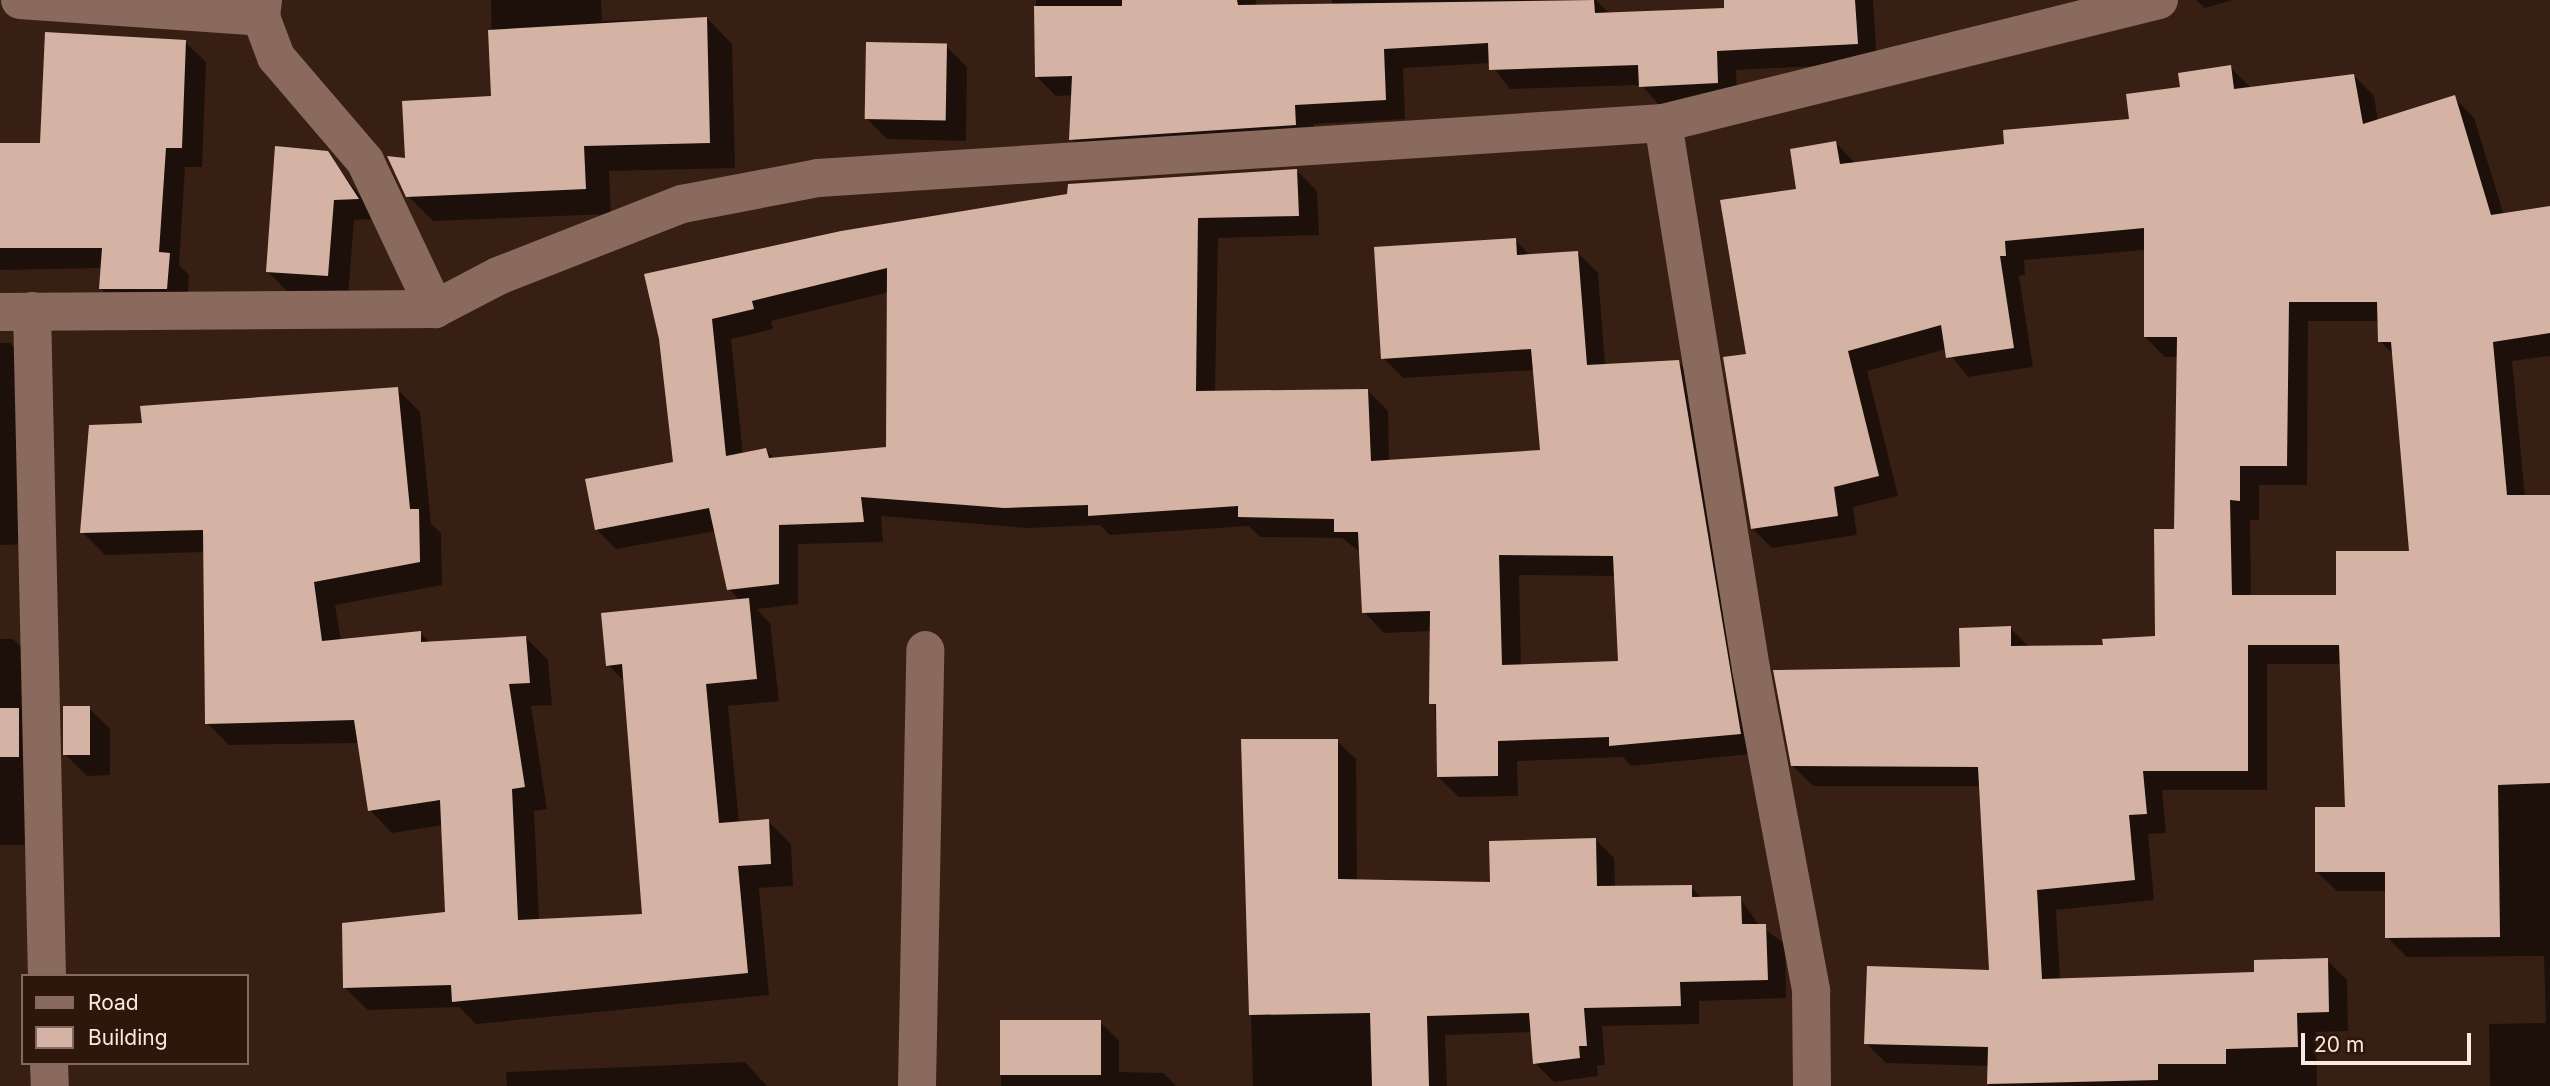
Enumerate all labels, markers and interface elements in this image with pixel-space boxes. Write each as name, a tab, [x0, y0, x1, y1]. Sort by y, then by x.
legend	[21, 974, 248, 1065]
text: Road	[88, 990, 139, 1015]
scale bar	[2305, 1020, 2475, 1064]
text: Building	[88, 1025, 168, 1050]
text: 20 m	[2314, 1032, 2364, 1057]

